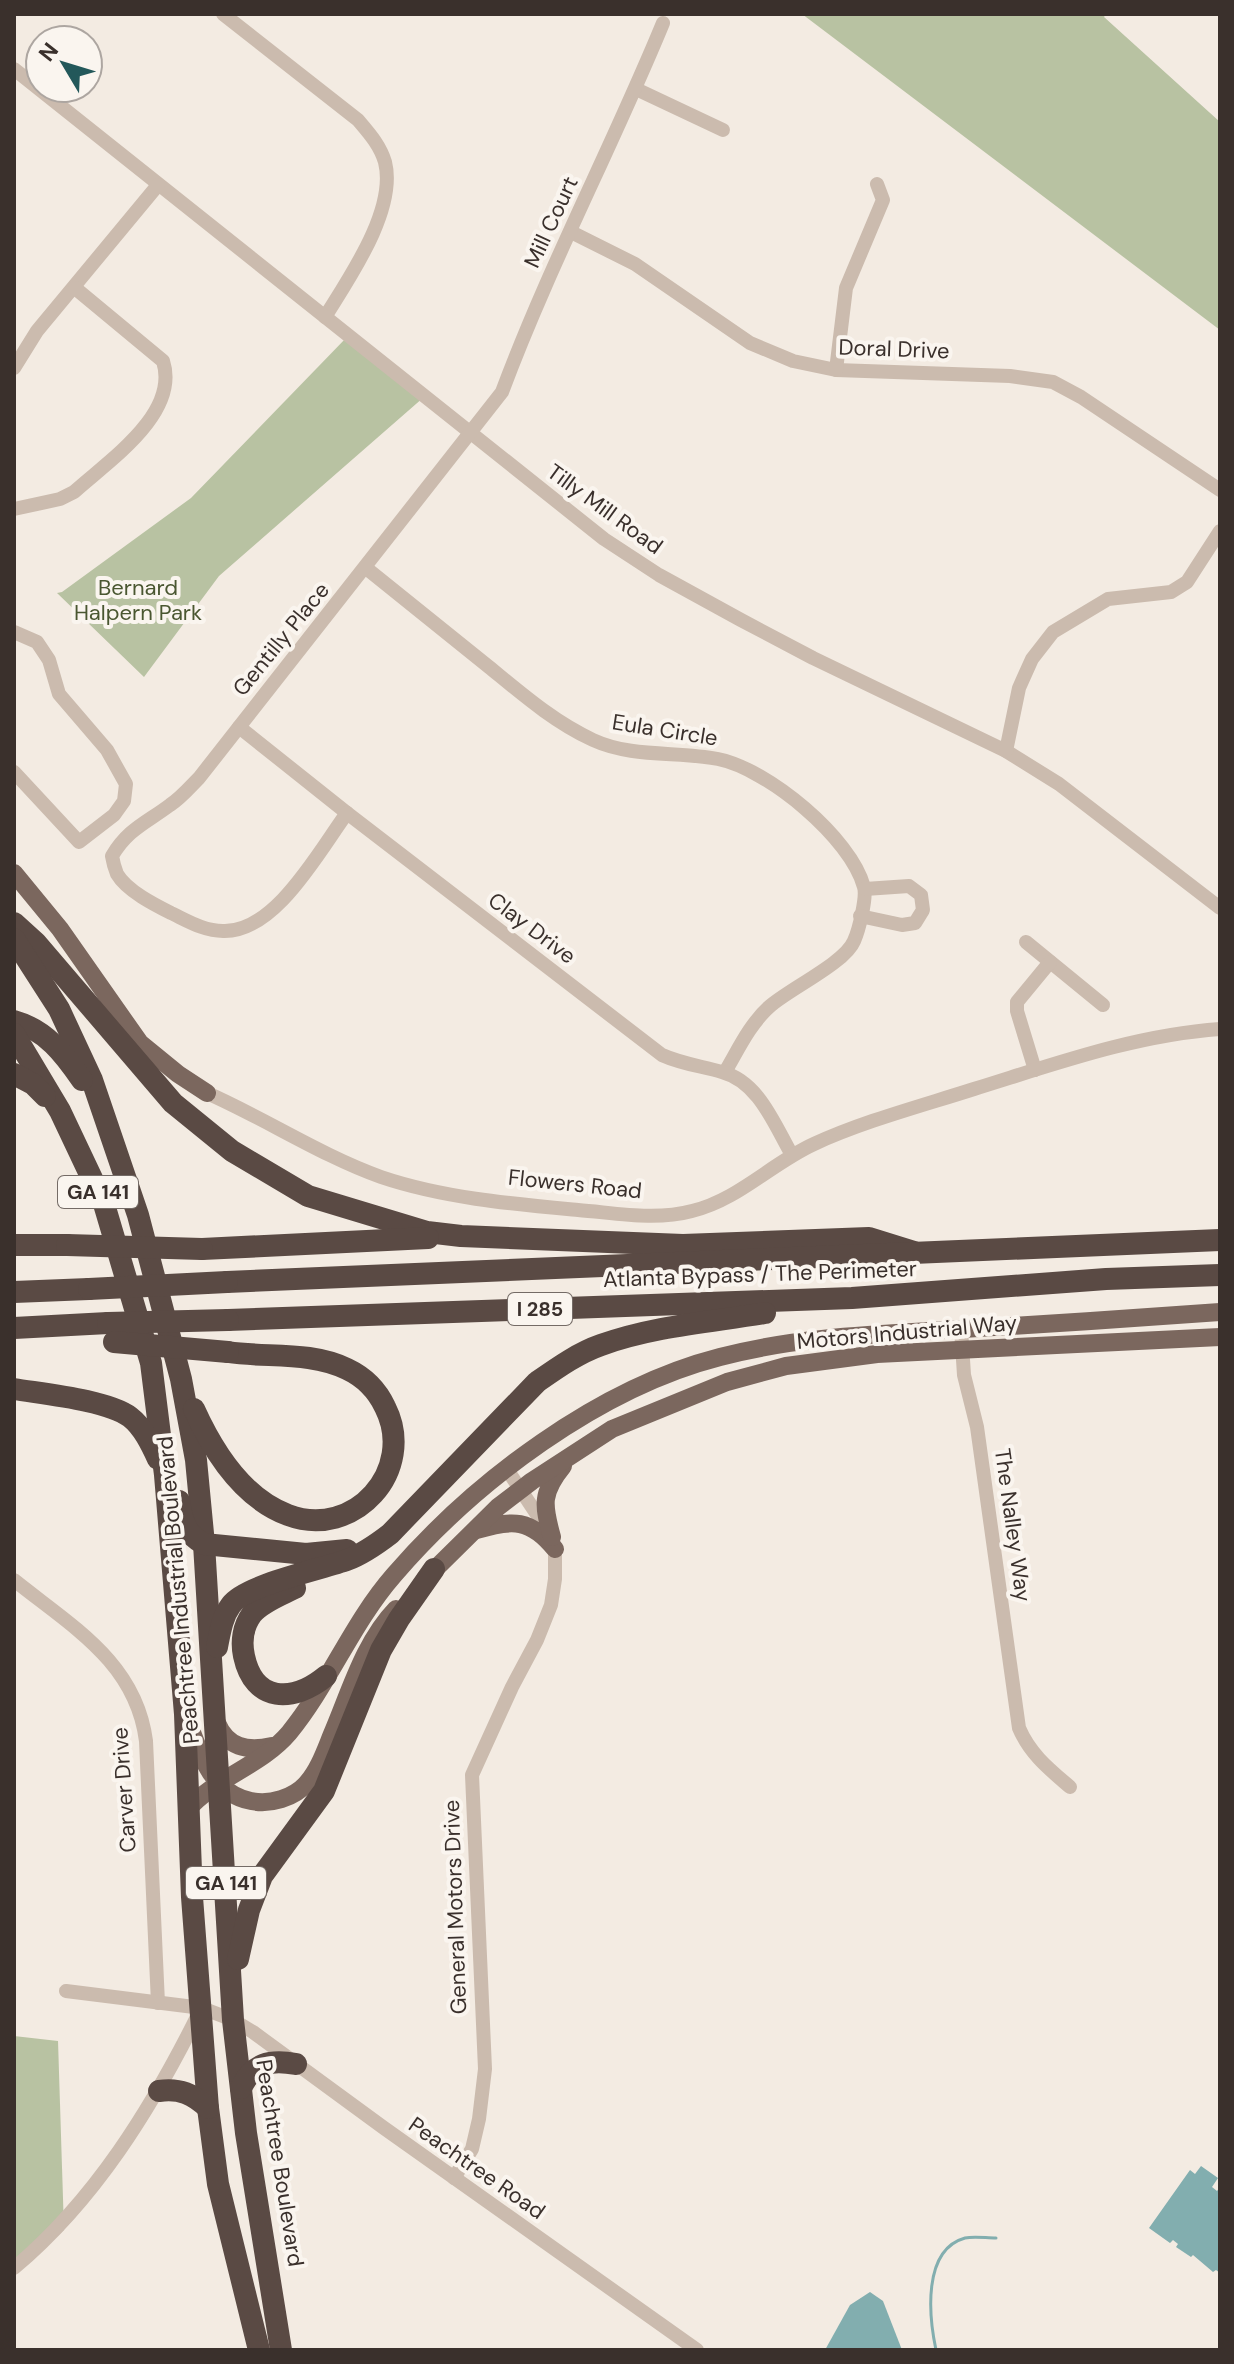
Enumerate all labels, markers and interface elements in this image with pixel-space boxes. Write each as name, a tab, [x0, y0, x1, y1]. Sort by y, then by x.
north arrow	[24, 24, 104, 104]
text: N	[32, 37, 65, 67]
street label: Mill Court	[517, 172, 585, 272]
street label: Doral Drive	[838, 333, 950, 365]
street label: Tilly Mill Road	[541, 457, 669, 561]
park label: Bernard Halpern Park	[74, 573, 202, 627]
street label: Gentilly Place	[226, 576, 336, 702]
street label: Eula Circle	[610, 707, 720, 753]
street label: Clay Drive	[482, 886, 582, 970]
street label: Flowers Road	[507, 1163, 643, 1205]
road number: GA 141	[58, 1176, 138, 1208]
street label: Atlanta Bypass / The Perimeter	[603, 1254, 917, 1294]
road number: I 285	[508, 1293, 572, 1325]
street label: Motors Industrial Way	[796, 1308, 1018, 1356]
street label: Peachtree Industrial Boulevard	[150, 1435, 206, 1745]
street label: The Nalley Way	[988, 1446, 1038, 1604]
street label: Carver Drive	[105, 1726, 143, 1854]
street label: General Motors Drive	[437, 1799, 473, 2015]
road number: GA 141	[186, 1867, 266, 1899]
street label: Peachtree Boulevard	[249, 2057, 311, 2269]
street label: Peachtree Road	[403, 2110, 551, 2226]

